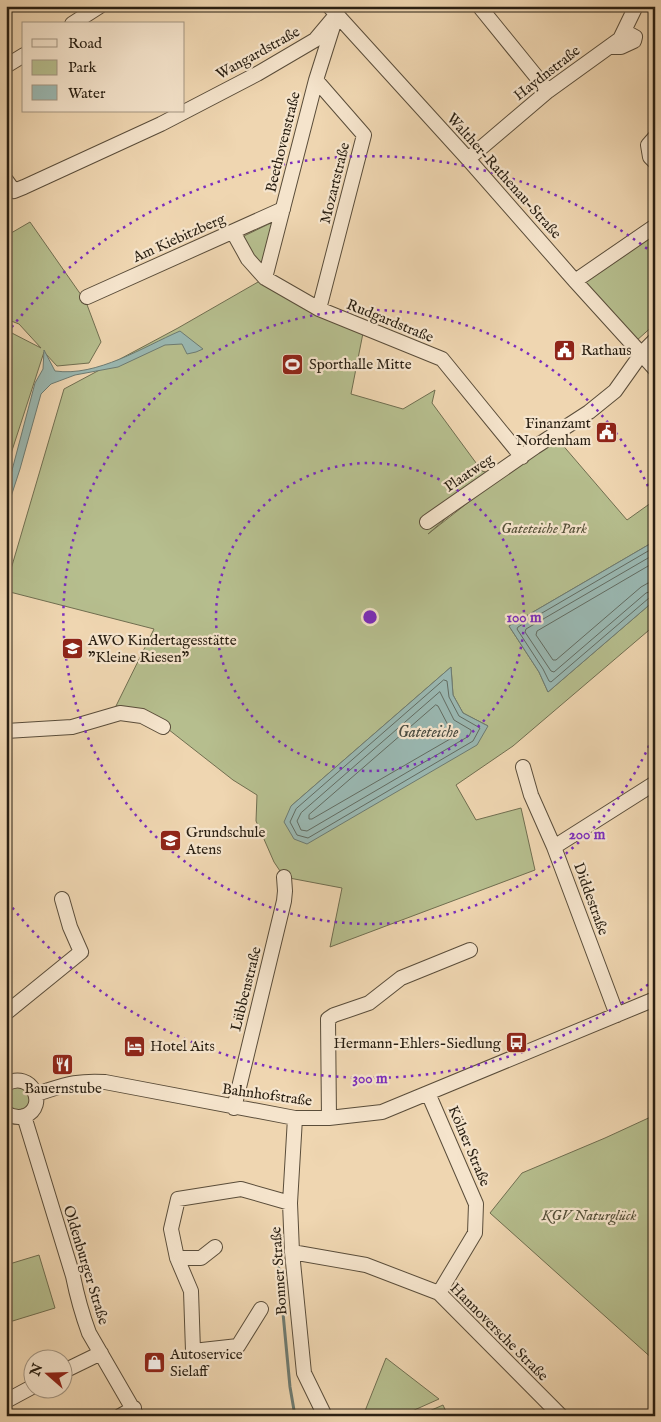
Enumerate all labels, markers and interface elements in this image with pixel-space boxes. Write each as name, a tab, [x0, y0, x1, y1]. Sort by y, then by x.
legend	[22, 22, 185, 112]
street label: Wangardstraße	[213, 22, 303, 84]
text: Road	[68, 34, 103, 53]
street label: Haydnstraße	[510, 41, 584, 105]
text: Park	[68, 58, 98, 77]
text: Water	[68, 84, 106, 103]
street label: Beethovenstraße	[261, 90, 305, 194]
street label: Walther-Rathenau-Straße	[442, 109, 566, 243]
street label: Mozartstraße	[316, 140, 354, 226]
street label: Am Kiebitzberg	[129, 209, 229, 267]
street label: Rudgardstraße	[344, 295, 436, 347]
public building icon: Rathaus	[553, 338, 577, 362]
place label: Rathaus	[581, 341, 632, 360]
sports icon: Sporthalle Mitte	[281, 352, 305, 376]
place label: Sporthalle Mitte	[309, 355, 412, 374]
place label: Finanzamt Nordenham	[516, 414, 591, 450]
public building icon: Finanzamt Nordenham	[595, 420, 619, 444]
street label: Plaatweg	[441, 449, 498, 496]
park label: Gateteiche Park	[501, 519, 587, 538]
centre of rings	[361, 608, 379, 626]
text: 100 m	[506, 608, 542, 627]
place label: AWO Kindertagesstätte "Kleine Riesen"	[87, 631, 237, 667]
school or university icon: AWO Kindertagesstätte "Kleine Riesen"	[60, 637, 84, 661]
water label: Gateteiche	[398, 723, 459, 743]
place label: Grundschule Atens	[185, 823, 266, 859]
text: 200 m	[569, 825, 606, 844]
school or university icon: Grundschule Atens	[158, 829, 182, 853]
street label: Diddestraße	[569, 860, 613, 938]
street label: Lübbenstraße	[226, 945, 266, 1033]
bus stop icon: Hermann-Ehlers-Siedlung	[505, 1031, 529, 1055]
hotel icon: Hotel Aits	[122, 1034, 146, 1058]
place label: Hermann-Ehlers-Siedlung	[333, 1034, 502, 1053]
place label: Hotel Aits	[150, 1037, 215, 1056]
restaurant icon: Bauernstube	[51, 1053, 75, 1077]
text: 300 m	[352, 1069, 388, 1088]
place label: Bauernstube	[24, 1079, 102, 1098]
street label: Bahnhofstraße	[221, 1079, 313, 1111]
street label: Kölner Straße	[443, 1103, 495, 1189]
street label: Oldenburger Straße	[59, 1203, 113, 1327]
park label: KGV Naturglück	[540, 1206, 637, 1226]
street label: Bonner Straße	[266, 1226, 292, 1316]
street label: Hannoversche Straße	[446, 1279, 552, 1385]
place label: Autoservice Sielaff	[169, 1345, 243, 1381]
north arrow	[22, 1350, 72, 1400]
shop icon: Autoservice Sielaff	[142, 1351, 166, 1375]
text: N	[26, 1361, 47, 1380]

